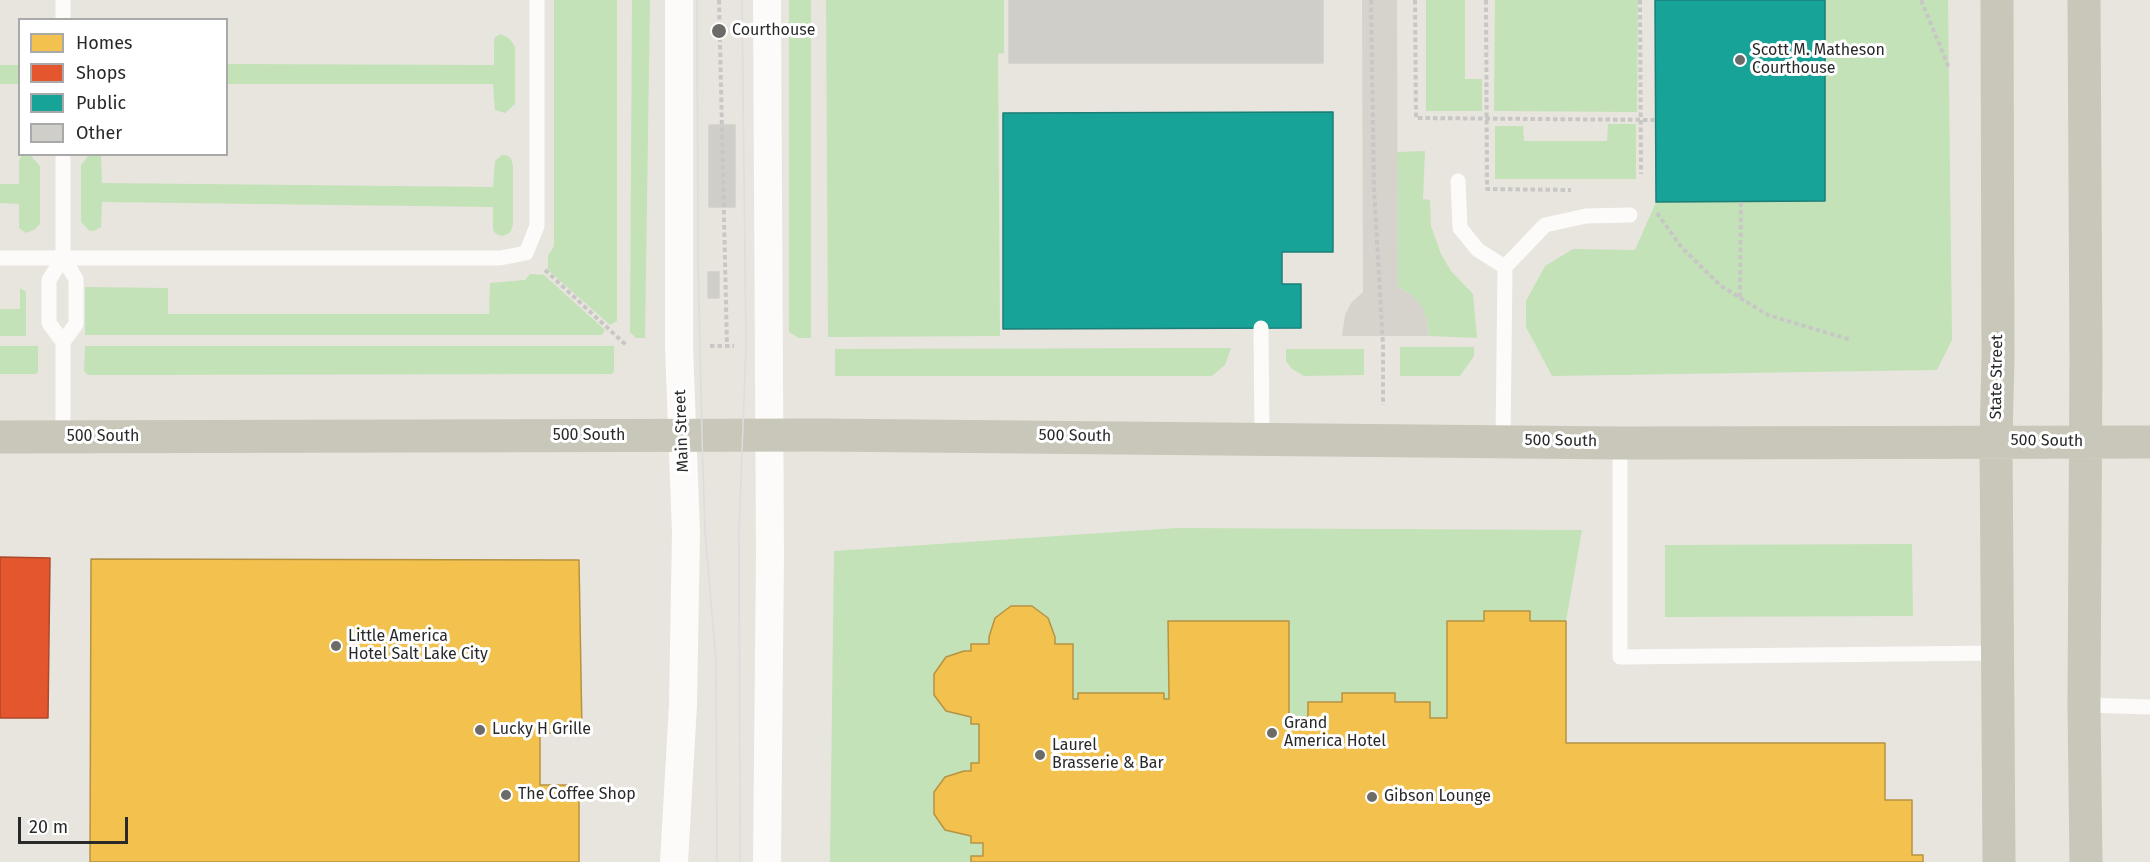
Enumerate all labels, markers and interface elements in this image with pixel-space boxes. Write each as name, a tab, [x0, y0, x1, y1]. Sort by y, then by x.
legend	[18, 18, 228, 156]
place label: Courthouse	[732, 21, 815, 41]
marker: Courthouse	[710, 22, 728, 40]
text: Homes	[76, 32, 132, 54]
place label: Scott M. Matheson Courthouse	[1752, 41, 1885, 79]
marker: Scott M. Matheson Courthouse	[1733, 53, 1747, 67]
text: Shops	[76, 62, 126, 84]
text: Public	[76, 92, 126, 114]
text: Other	[76, 122, 122, 144]
street label: State Street	[1987, 334, 2007, 420]
street label: Main Street	[671, 389, 693, 473]
street label: 500 South	[553, 426, 625, 446]
street label: 500 South	[1039, 426, 1111, 446]
street label: 500 South	[67, 427, 139, 447]
street label: 500 South	[1525, 431, 1597, 451]
street label: 500 South	[2011, 431, 2083, 451]
place label: Little America Hotel Salt Lake City	[348, 627, 488, 665]
marker: Little America Hotel Salt Lake City	[329, 639, 343, 653]
place label: Grand America Hotel	[1284, 714, 1386, 752]
place label: Lucky H Grille	[492, 720, 591, 740]
marker: Lucky H Grille	[473, 723, 487, 737]
marker: Grand America Hotel	[1265, 726, 1279, 740]
place label: Laurel Brasserie & Bar	[1052, 736, 1164, 774]
marker: Laurel Brasserie & Bar	[1033, 748, 1047, 762]
place label: The Coffee Shop	[518, 785, 636, 805]
place label: Gibson Lounge	[1384, 787, 1491, 807]
marker: The Coffee Shop	[499, 788, 513, 802]
marker: Gibson Lounge	[1365, 790, 1379, 804]
scale bar	[21, 805, 130, 843]
text: 20 m	[29, 816, 68, 838]

